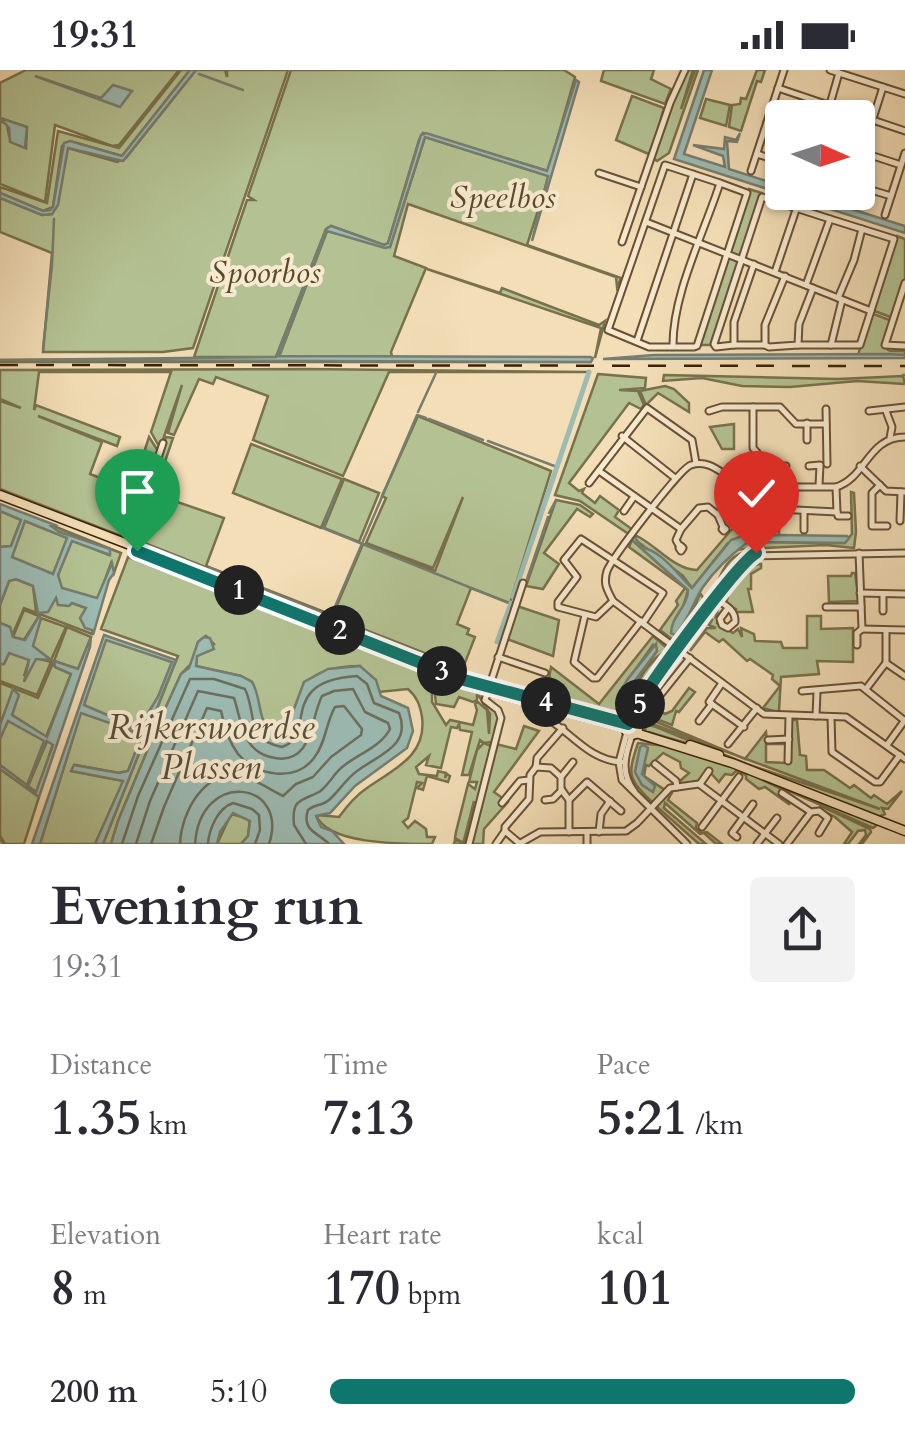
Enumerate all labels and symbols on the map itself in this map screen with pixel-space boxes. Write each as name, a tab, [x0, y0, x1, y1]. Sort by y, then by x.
north arrow	[765, 100, 875, 210]
park label: Speelbos	[450, 176, 556, 220]
park label: Spoorbos	[209, 251, 321, 295]
pin	[95, 449, 180, 552]
pin	[714, 451, 799, 554]
pin: 1	[214, 565, 264, 615]
pin: 2	[315, 605, 365, 655]
pin: 3	[417, 646, 467, 696]
pin: 4	[521, 677, 571, 727]
pin: 5	[615, 679, 665, 729]
water label: Rijkerswoerdse Plassen	[108, 704, 315, 792]

